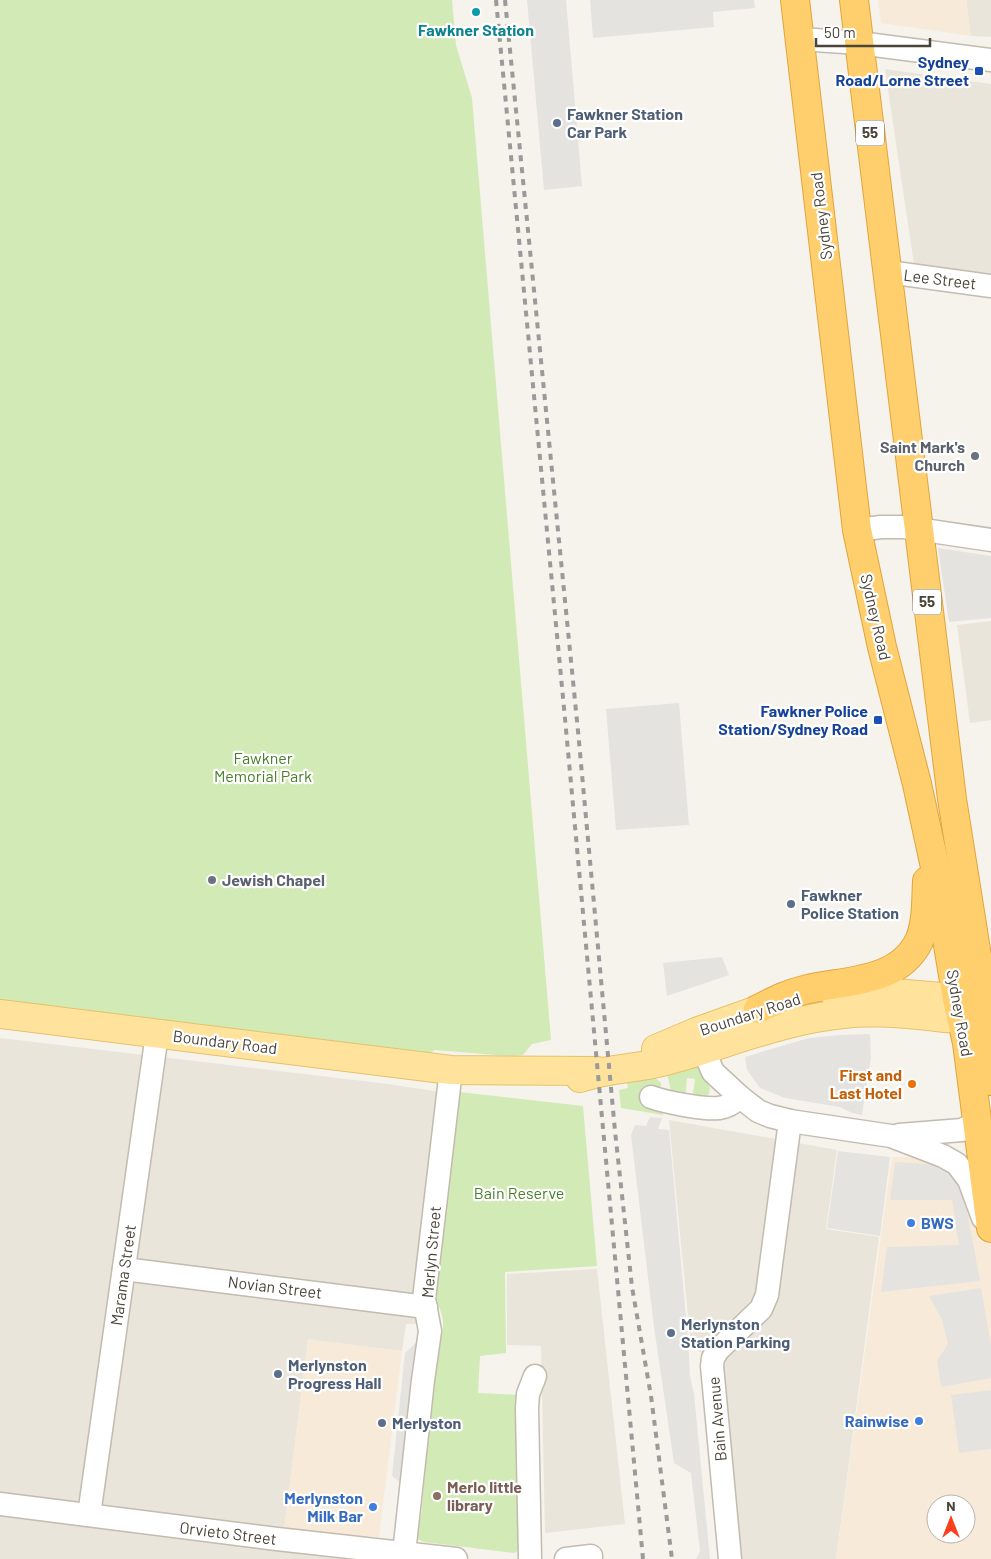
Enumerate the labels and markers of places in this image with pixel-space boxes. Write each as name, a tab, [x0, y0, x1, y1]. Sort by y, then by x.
marker: Fawkner Station	[470, 6, 482, 18]
place label: Fawkner Station	[418, 20, 534, 39]
place label: Sydney Road/Lorne Street	[836, 52, 969, 89]
marker: Sydney Road/Lorne Street	[973, 65, 985, 77]
place label: Fawkner Station Car Park	[567, 104, 683, 141]
marker: Fawkner Station Car Park	[551, 117, 563, 129]
place label: Saint Mark's Church	[880, 437, 965, 474]
marker: Saint Mark's Church	[969, 450, 981, 462]
place label: Fawkner Police Station/Sydney Road	[718, 701, 868, 738]
marker: Fawkner Police Station/Sydney Road	[872, 714, 884, 726]
place label: Jewish Chapel	[222, 870, 325, 889]
marker: Jewish Chapel	[206, 874, 218, 886]
place label: Fawkner Police Station	[801, 885, 899, 922]
marker: Fawkner Police Station	[785, 898, 797, 910]
place label: First and Last Hotel	[830, 1065, 902, 1102]
marker: First and Last Hotel	[906, 1078, 918, 1090]
place label: BWS	[921, 1213, 954, 1232]
marker: BWS	[905, 1217, 917, 1229]
place label: Merlynston Station Parking	[681, 1314, 790, 1351]
marker: Merlynston Station Parking	[665, 1327, 677, 1339]
place label: Merlynston Progress Hall	[288, 1355, 381, 1392]
marker: Merlynston Progress Hall	[272, 1368, 284, 1380]
place label: Rainwise	[845, 1411, 909, 1430]
place label: Merlyston	[392, 1413, 461, 1432]
marker: Rainwise	[913, 1415, 925, 1427]
marker: Merlyston	[376, 1417, 388, 1429]
place label: Merlo little library	[447, 1477, 522, 1514]
place label: Merlynston Milk Bar	[284, 1488, 363, 1525]
marker: Merlo little library	[431, 1490, 443, 1502]
marker: Merlynston Milk Bar	[367, 1501, 379, 1513]

